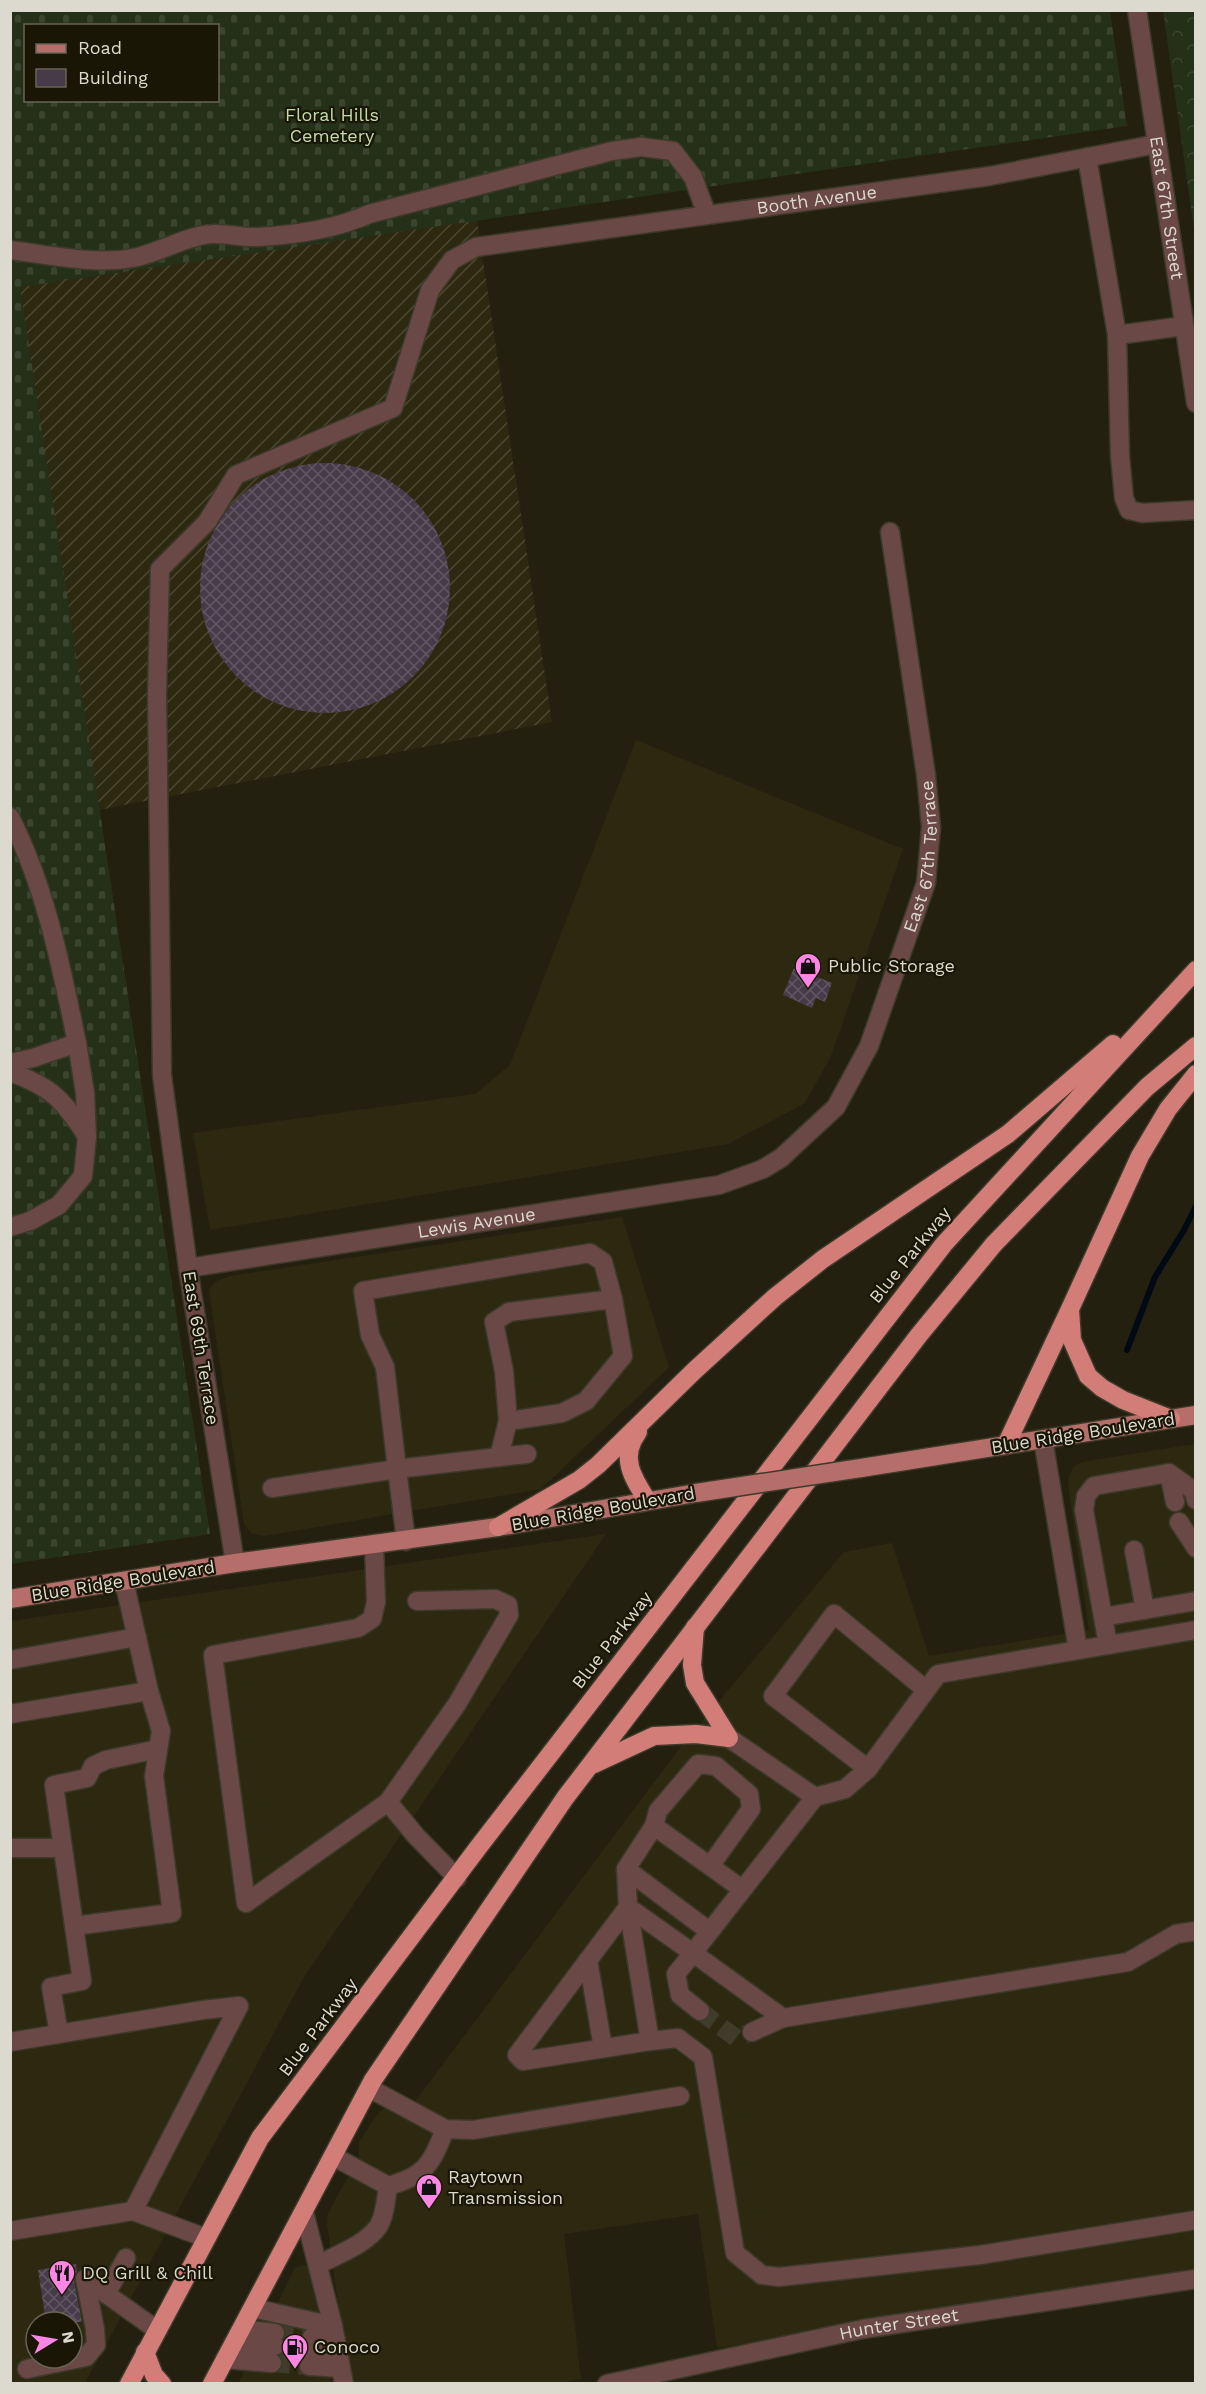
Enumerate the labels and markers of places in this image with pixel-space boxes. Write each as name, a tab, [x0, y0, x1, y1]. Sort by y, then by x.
shop icon: Public Storage	[793, 951, 823, 989]
place label: Public Storage	[828, 955, 955, 976]
place label: Raytown Transmission	[448, 2166, 563, 2208]
shop icon: Raytown Transmission	[414, 2172, 444, 2210]
restaurant icon: DQ Grill & Chill	[47, 2258, 77, 2296]
place label: DQ Grill & Chill	[82, 2262, 213, 2283]
fuel station icon: Conoco	[280, 2332, 310, 2370]
place label: Conoco	[314, 2336, 380, 2357]

